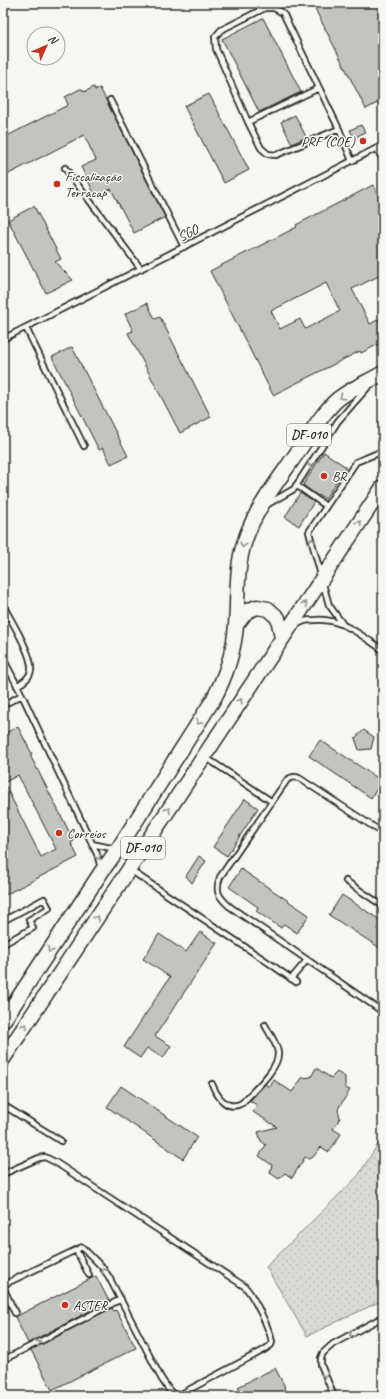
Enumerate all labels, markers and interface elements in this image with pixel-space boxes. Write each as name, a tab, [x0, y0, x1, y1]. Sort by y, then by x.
north arrow	[26, 26, 66, 66]
text: N	[46, 32, 62, 48]
place label: PRF (COE)	[301, 133, 356, 150]
marker: PRF (COE)	[358, 136, 368, 146]
place label: Fiscalização Terracap	[65, 168, 122, 201]
marker: Fiscalização Terracap	[52, 179, 62, 189]
street label: SGO	[175, 220, 203, 245]
one-way arrow	[340, 392, 347, 399]
road number: DF-010	[287, 424, 331, 446]
one-way arrow	[308, 460, 315, 467]
place label: BR	[332, 468, 348, 485]
marker: BR	[319, 471, 329, 481]
one-way arrow	[354, 520, 362, 527]
one-way arrow	[308, 538, 316, 545]
one-way arrow	[240, 542, 248, 548]
one-way arrow	[300, 601, 308, 608]
one-way arrow	[236, 699, 243, 706]
one-way arrow	[196, 718, 204, 725]
one-way arrow	[164, 807, 171, 814]
place label: Correios	[67, 825, 107, 842]
marker: Correios	[54, 828, 64, 838]
road number: DF-010	[121, 837, 165, 859]
one-way arrow	[93, 854, 101, 861]
one-way arrow	[92, 915, 99, 922]
one-way arrow	[47, 946, 55, 953]
one-way arrow	[20, 1023, 27, 1030]
one-way arrow	[102, 1268, 109, 1275]
place label: ASTER	[73, 1297, 108, 1314]
marker: ASTER	[60, 1300, 70, 1310]
one-way arrow	[349, 1329, 356, 1336]
one-way arrow	[34, 1340, 41, 1347]
one-way arrow	[320, 1371, 328, 1378]

